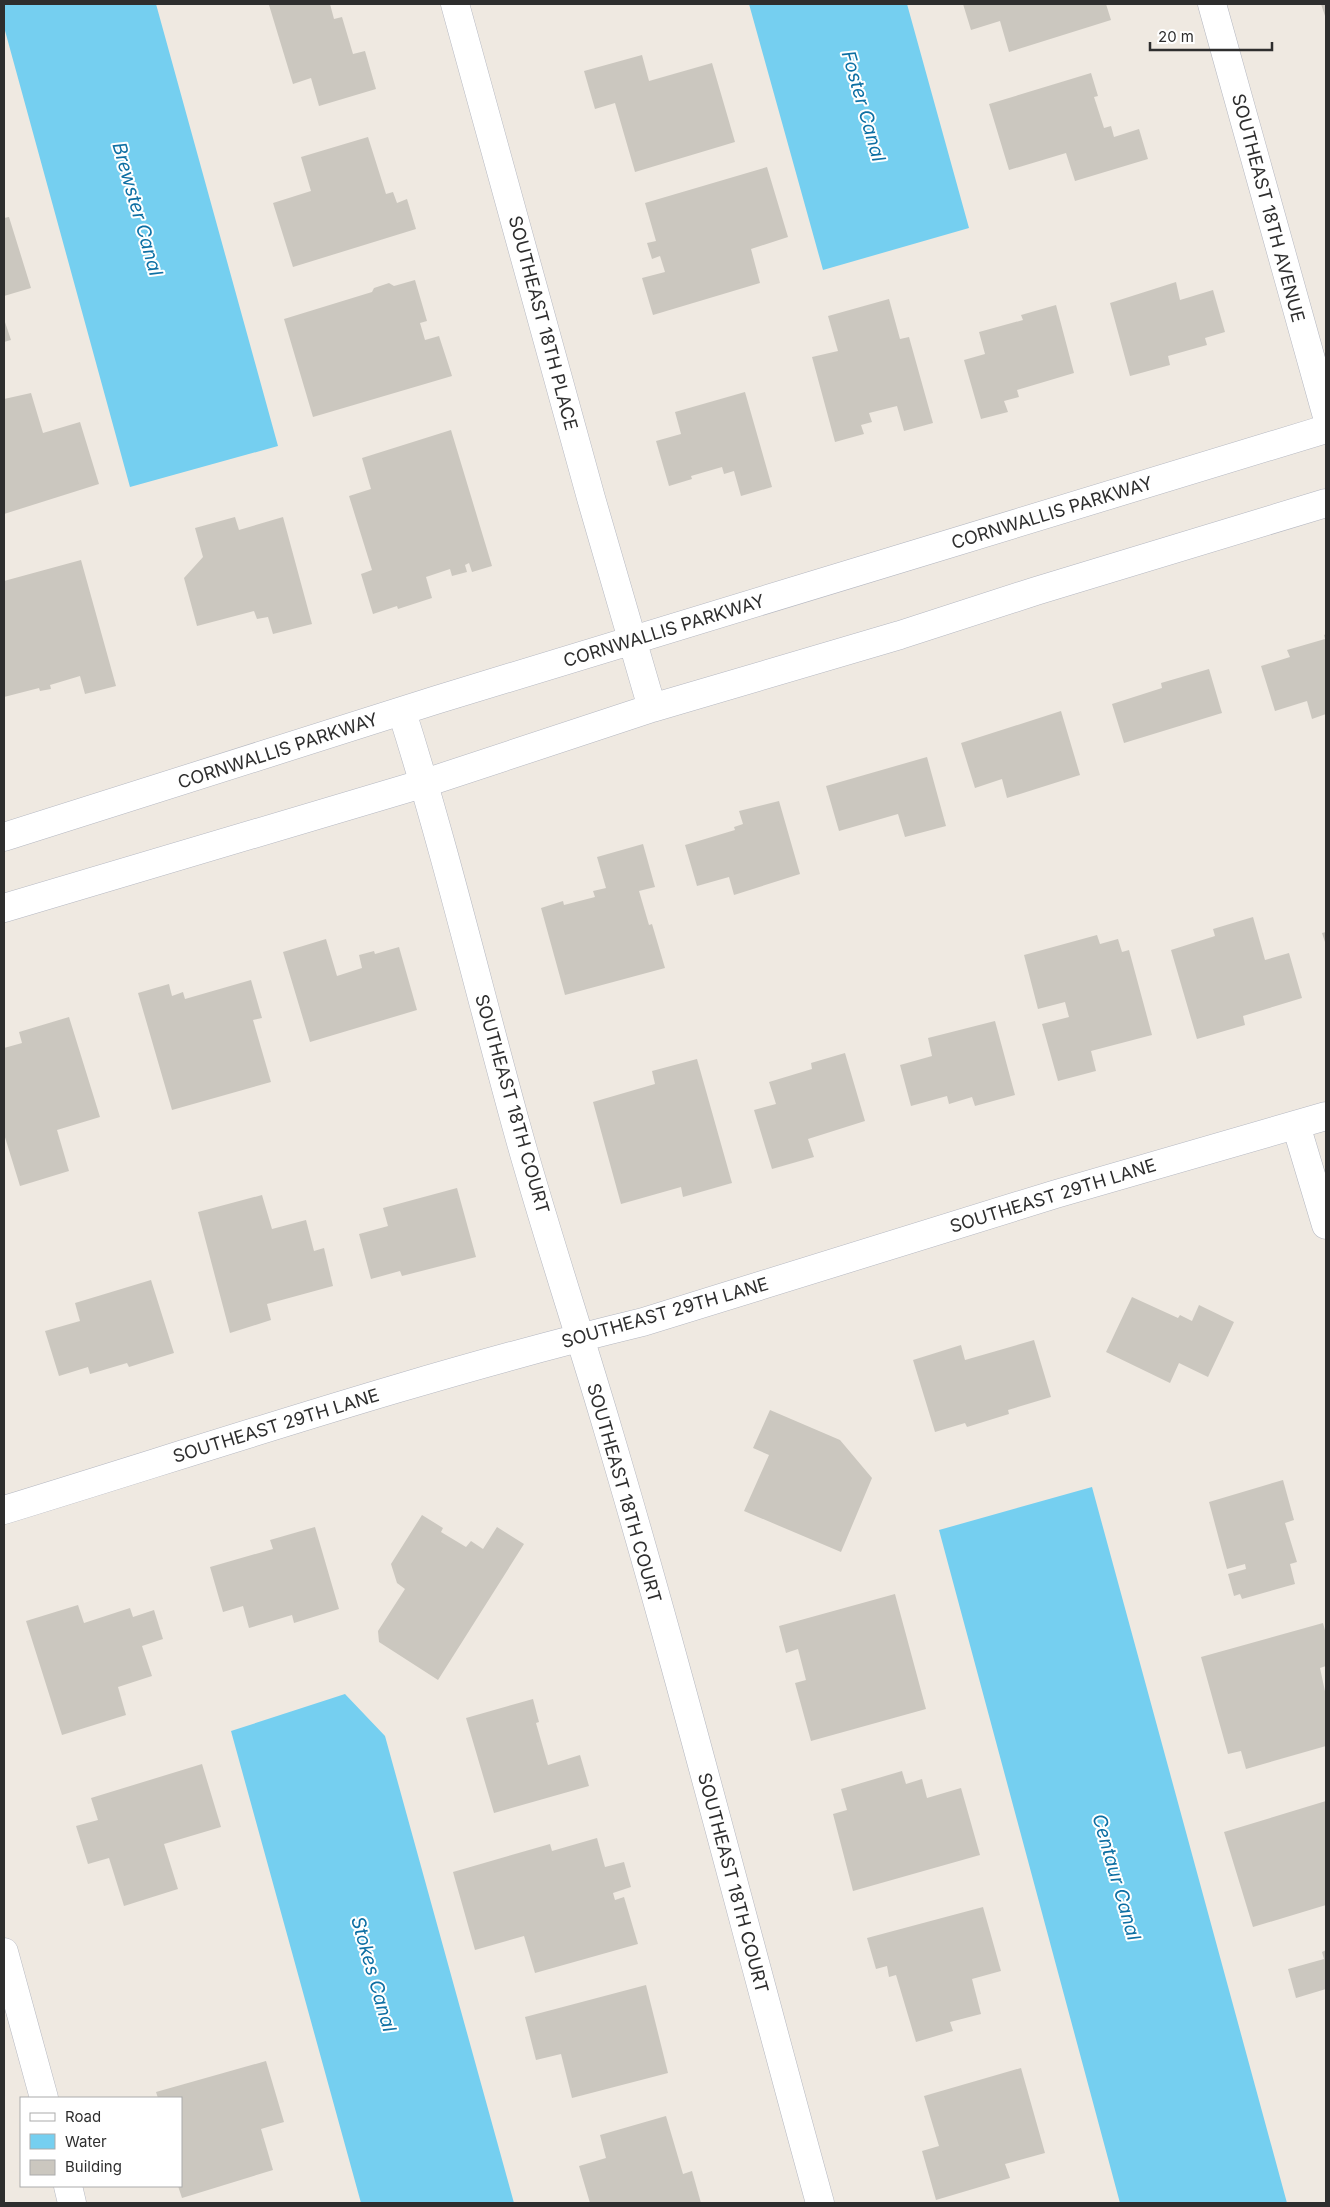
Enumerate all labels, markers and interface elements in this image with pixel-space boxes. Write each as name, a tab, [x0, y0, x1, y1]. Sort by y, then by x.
scale bar	[1150, 20, 1272, 52]
text: 20 m	[1158, 27, 1194, 46]
water label: Foster Canal	[837, 48, 890, 165]
street label: SOUTHEAST 18TH AVENUE	[1228, 91, 1309, 325]
water label: Brewster Canal	[107, 140, 168, 279]
street label: SOUTHEAST 18TH PLACE	[505, 213, 582, 432]
street label: CORNWALLIS PARKWAY	[949, 472, 1155, 553]
street label: CORNWALLIS PARKWAY	[561, 590, 767, 671]
street label: CORNWALLIS PARKWAY	[175, 708, 381, 793]
street label: SOUTHEAST 18TH COURT	[471, 992, 554, 1216]
street label: SOUTHEAST 29TH LANE	[947, 1154, 1158, 1237]
street label: SOUTHEAST 29TH LANE	[559, 1273, 771, 1352]
street label: SOUTHEAST 18TH COURT	[583, 1381, 666, 1605]
street label: SOUTHEAST 29TH LANE	[170, 1384, 381, 1467]
street label: SOUTHEAST 18TH COURT	[694, 1770, 773, 1995]
water label: Centaur Canal	[1087, 1811, 1146, 1943]
water label: Stokes Canal	[346, 1914, 401, 2035]
legend	[20, 2097, 182, 2187]
text: Road	[65, 2107, 101, 2126]
text: Water	[65, 2132, 107, 2151]
text: Building	[65, 2157, 122, 2176]

